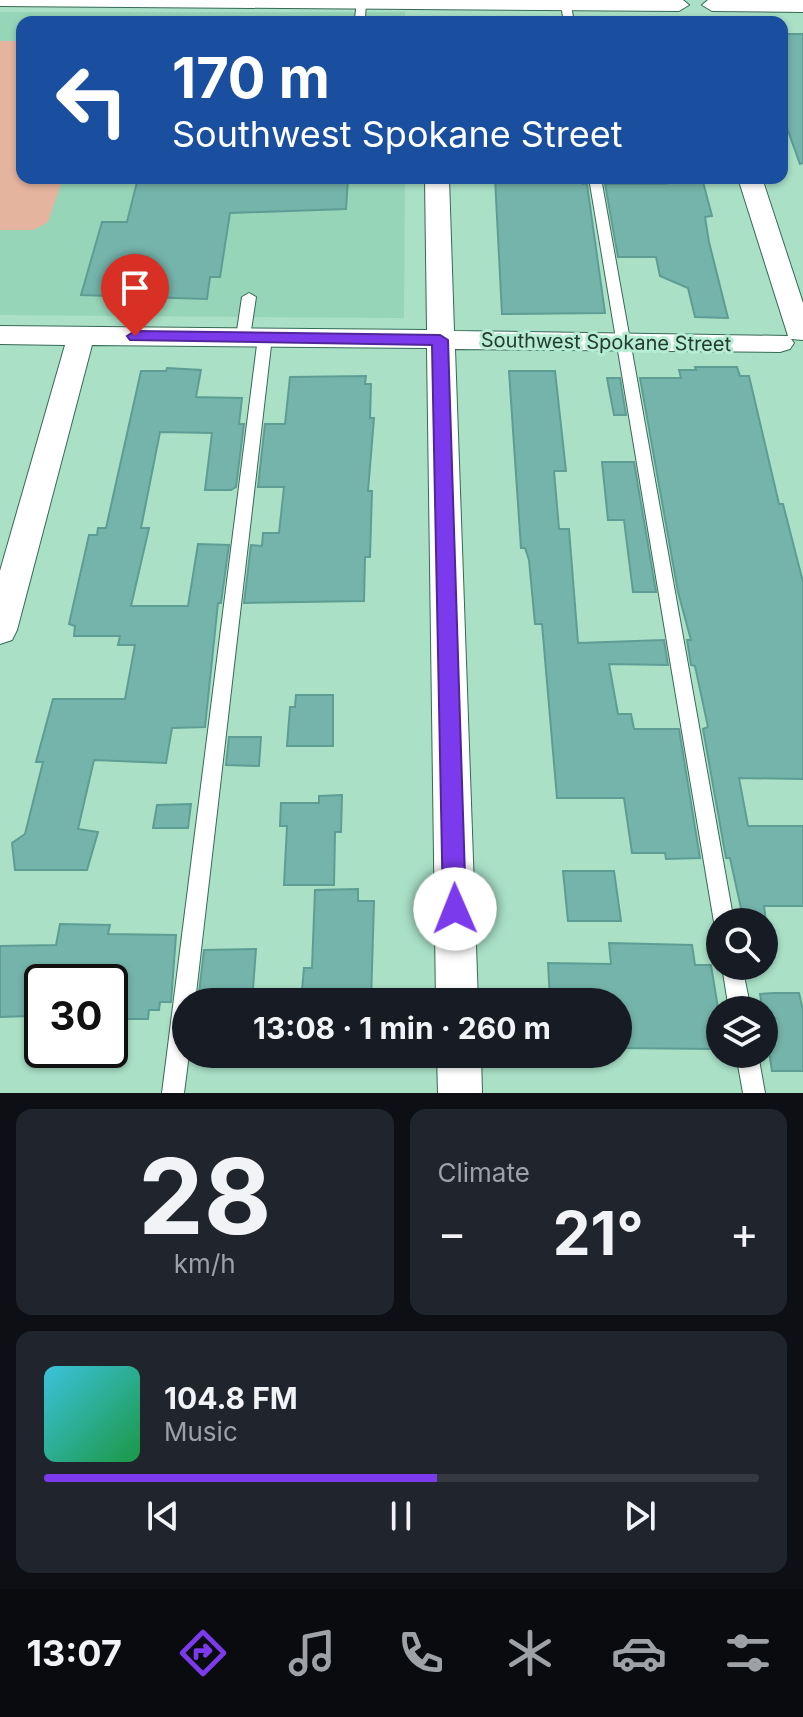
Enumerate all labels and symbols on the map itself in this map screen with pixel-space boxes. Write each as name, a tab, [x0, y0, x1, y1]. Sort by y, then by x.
pin	[101, 254, 169, 336]
street label: Southwest Spokane Street	[481, 328, 732, 356]
position arrow	[413, 867, 497, 951]
speed limit sign: 30	[24, 964, 128, 1068]

